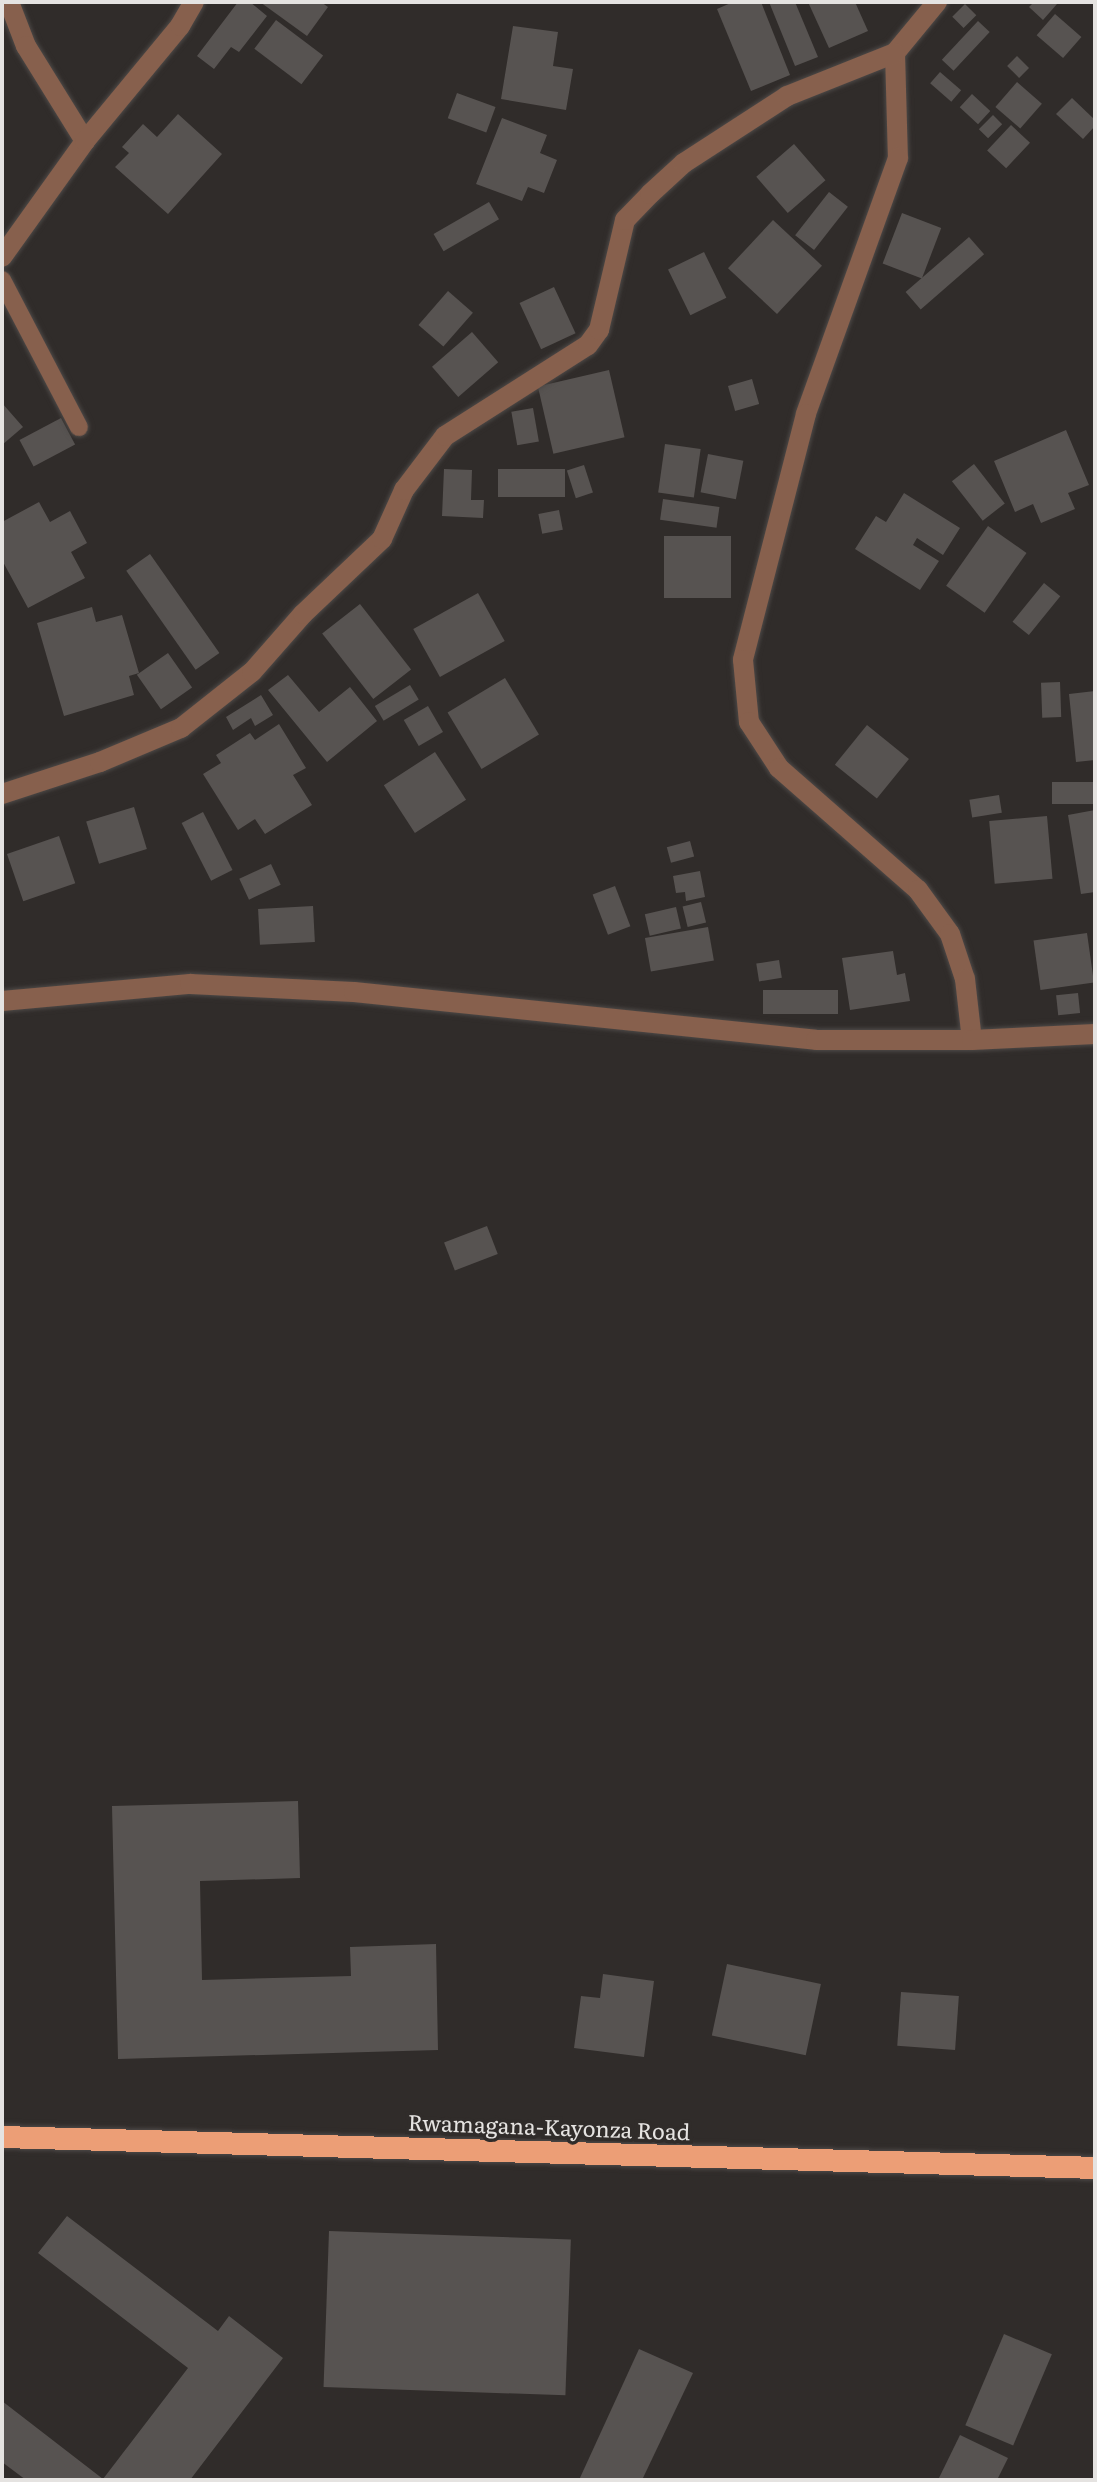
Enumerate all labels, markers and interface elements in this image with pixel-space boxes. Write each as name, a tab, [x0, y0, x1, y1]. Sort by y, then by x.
street label: Rwamagana-Kayonza Road	[407, 2108, 691, 2144]

